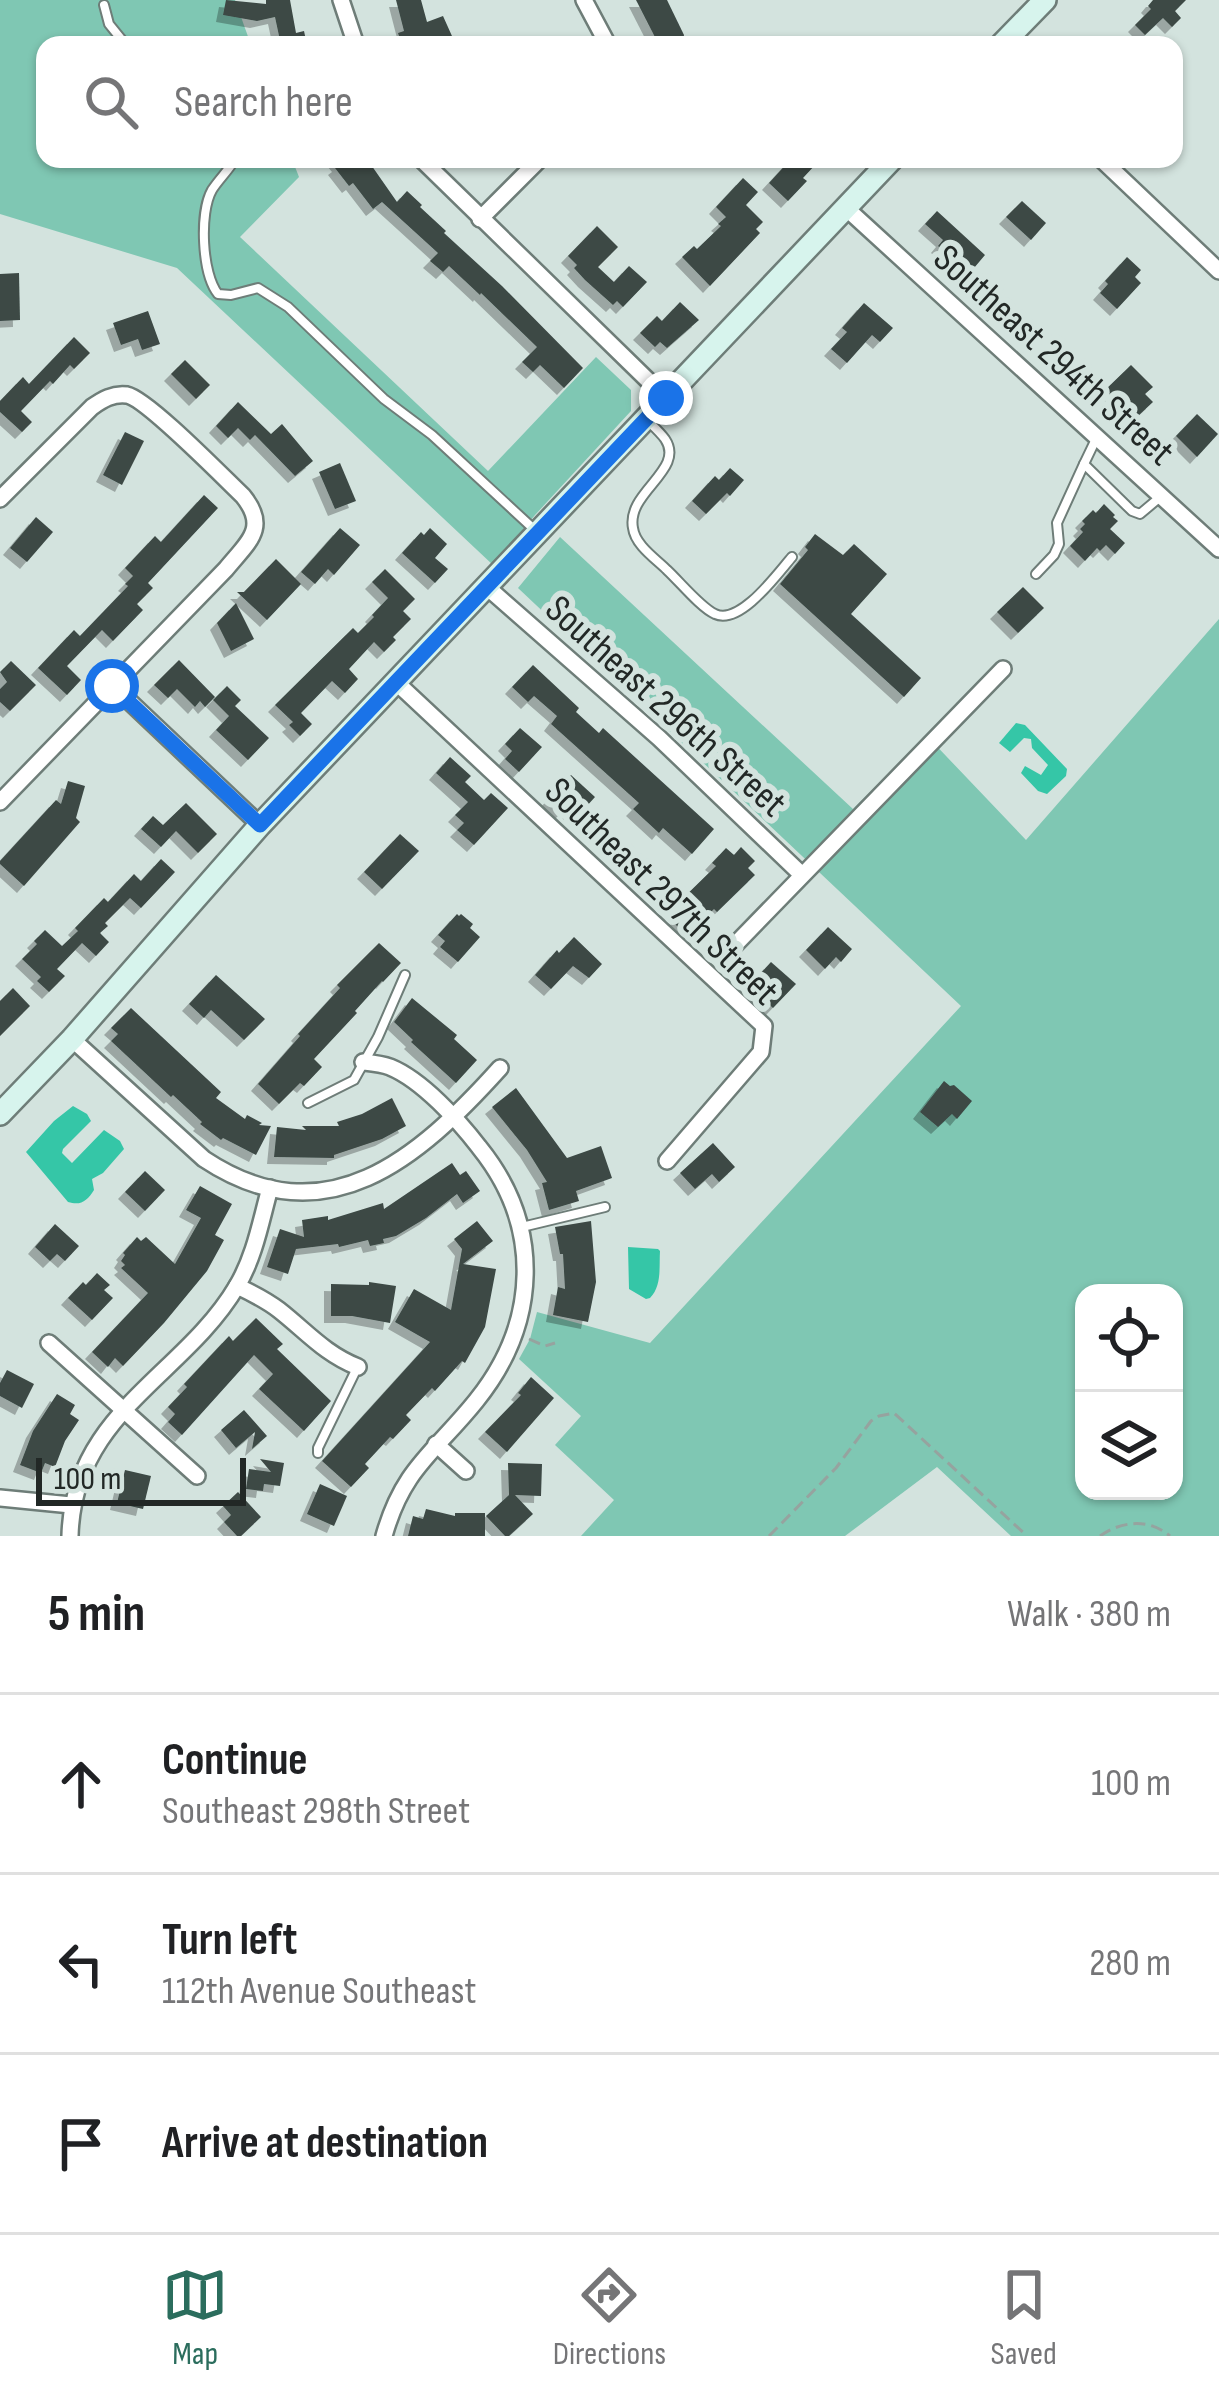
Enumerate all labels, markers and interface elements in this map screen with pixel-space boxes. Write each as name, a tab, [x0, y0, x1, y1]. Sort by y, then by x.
search box	[36, 36, 1183, 168]
icon: search	[78, 69, 144, 135]
text: Search here	[174, 75, 353, 130]
street label: Southeast 294th Street	[923, 236, 1183, 476]
route end	[639, 371, 693, 425]
street label: Southeast 296th Street	[535, 586, 796, 827]
route start	[85, 659, 139, 713]
street label: Southeast 297th Street	[535, 768, 788, 1015]
map controls	[1075, 1284, 1183, 1500]
button: locate	[1075, 1284, 1183, 1392]
button: layers	[1075, 1392, 1183, 1500]
scale bar	[36, 1452, 246, 1505]
text: 100 m	[54, 1459, 121, 1499]
text: 5 min	[48, 1584, 145, 1645]
text: Walk · 380 m	[1007, 1591, 1171, 1638]
text: Continue	[162, 1733, 308, 1788]
icon: ahead	[48, 1751, 114, 1817]
text: 100 m	[1091, 1760, 1171, 1807]
text: Southeast 298th Street	[162, 1788, 470, 1835]
text: Turn left	[162, 1913, 297, 1968]
icon: left	[48, 1931, 114, 1997]
text: 280 m	[1089, 1940, 1171, 1987]
text: 112th Avenue Southeast	[162, 1968, 477, 2015]
icon: arrive	[48, 2111, 114, 2177]
text: Arrive at destination	[162, 2116, 488, 2171]
tab: Map	[162, 2262, 228, 2374]
tab: Directions	[553, 2262, 666, 2374]
tab: Saved	[991, 2262, 1057, 2374]

